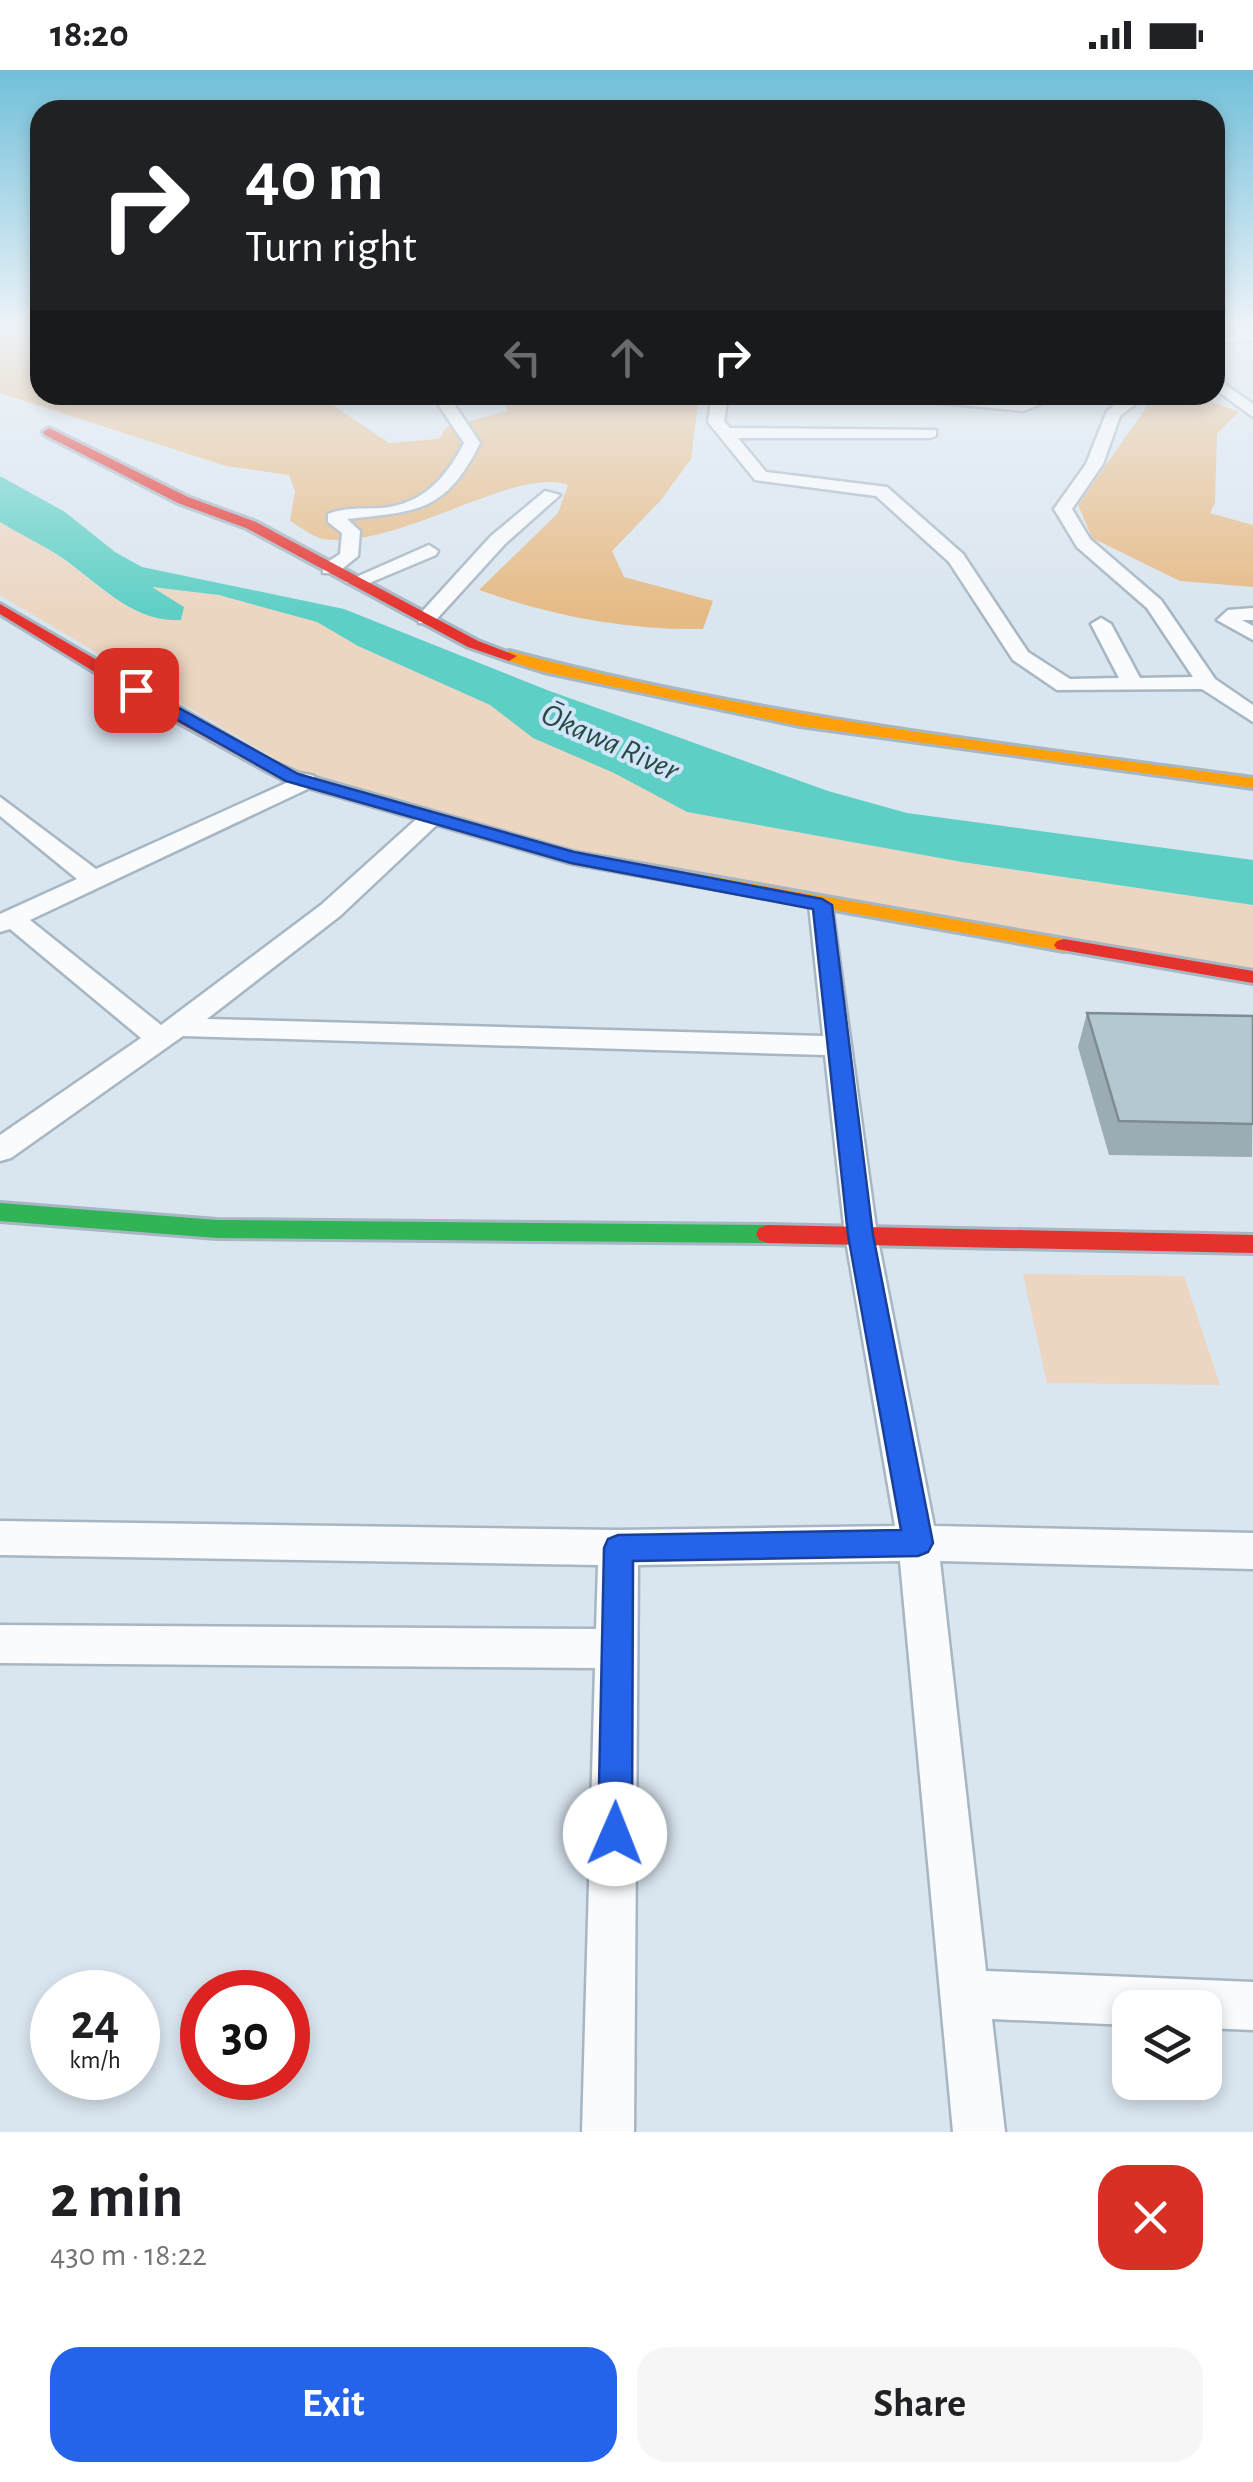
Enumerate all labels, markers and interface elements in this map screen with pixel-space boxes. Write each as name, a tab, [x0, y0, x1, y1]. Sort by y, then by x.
text: 18:20	[50, 16, 129, 54]
icon: right	[80, 140, 210, 270]
text: 40 m	[245, 143, 384, 213]
text: Turn right	[245, 225, 417, 270]
icon: left	[495, 330, 550, 385]
icon: ahead	[600, 330, 655, 385]
icon: right	[705, 330, 760, 385]
pin	[94, 648, 179, 733]
icon: arrive	[109, 663, 164, 718]
water label: Ōkawa River	[537, 697, 685, 787]
position arrow	[563, 1782, 667, 1886]
speed limit sign: 30	[180, 1970, 310, 2100]
map controls	[1112, 1990, 1222, 2100]
button: layers	[1112, 1990, 1222, 2100]
text: 24	[71, 1998, 119, 2048]
text: km/h	[69, 2048, 121, 2073]
button: close	[1098, 2165, 1203, 2270]
text: 2 min	[50, 2168, 183, 2228]
text: 430 m · 18:22	[50, 2239, 207, 2271]
button: Exit	[50, 2347, 617, 2462]
button: Share	[637, 2347, 1203, 2462]

